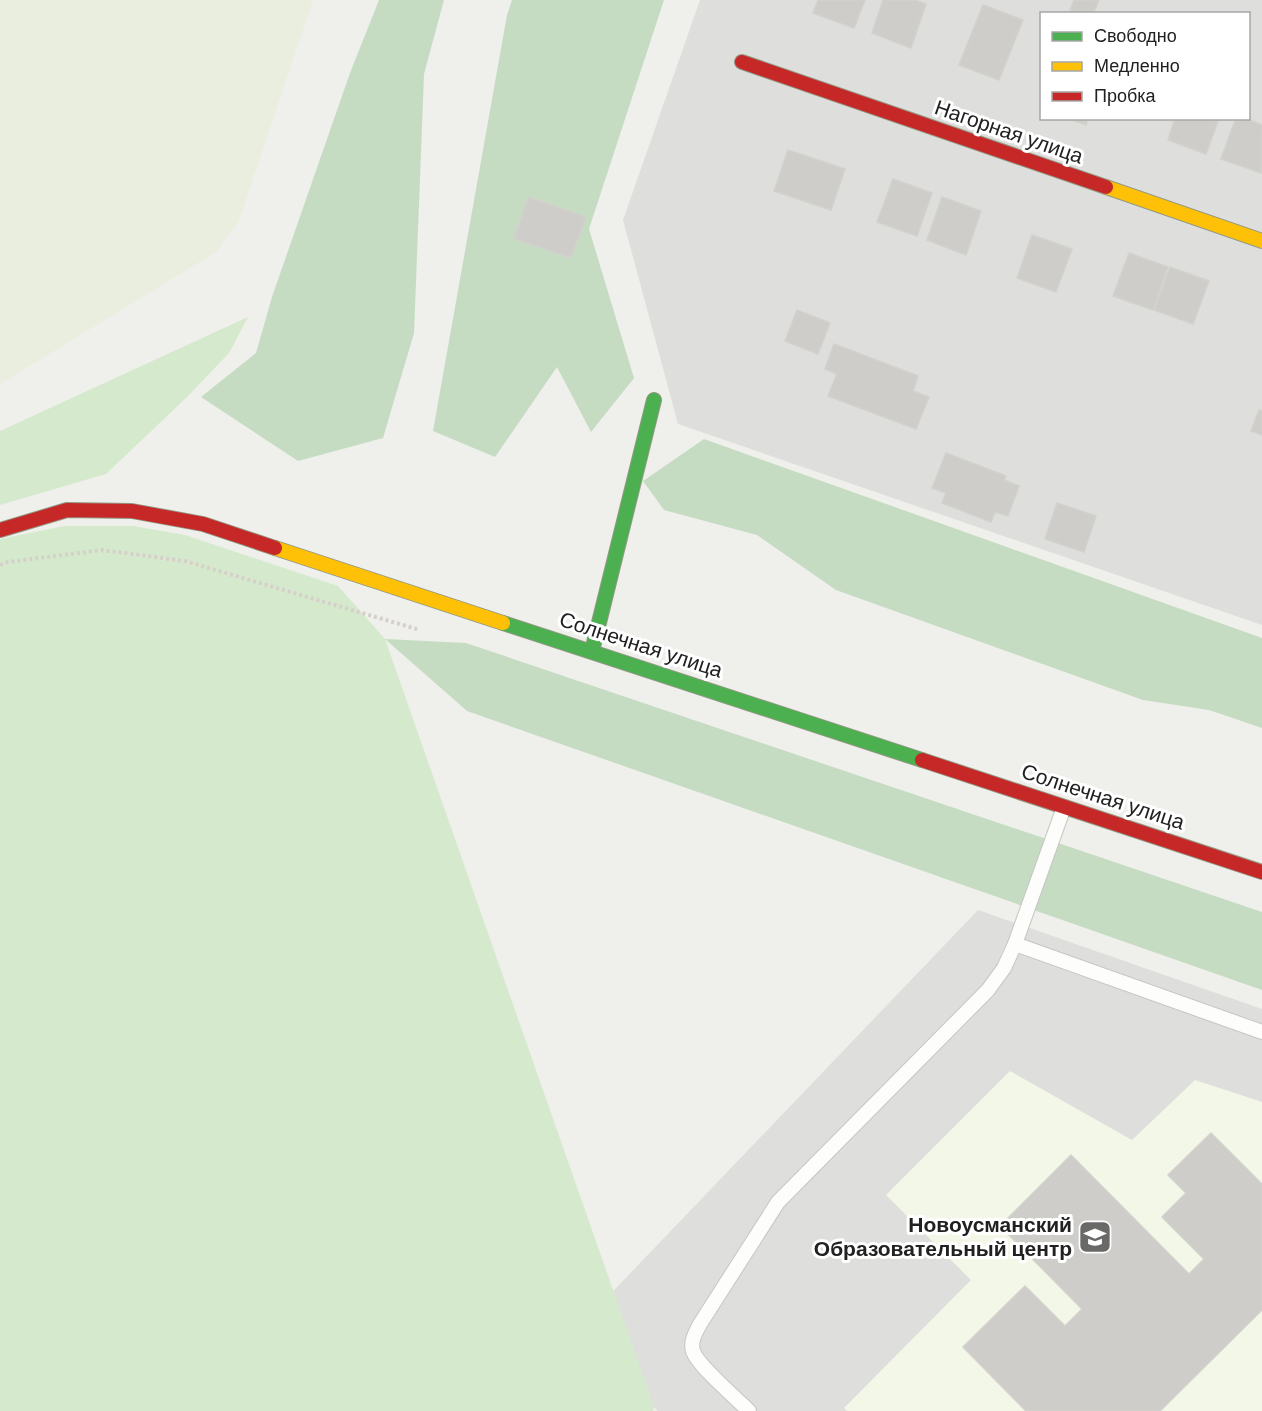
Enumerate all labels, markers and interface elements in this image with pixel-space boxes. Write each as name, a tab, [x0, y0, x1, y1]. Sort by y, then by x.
legend	[1040, 12, 1250, 120]
text: Свободно	[1094, 24, 1177, 48]
text: Медленно	[1094, 54, 1180, 78]
text: Пробка	[1094, 84, 1157, 108]
street label: Нагорная улица	[931, 93, 1087, 171]
street label: Солнечная улица	[556, 605, 727, 685]
street label: Солнечная улица	[1018, 757, 1189, 837]
place label: Новоусманский Образовательный центр	[814, 1211, 1072, 1263]
school or university icon: Новоусманский Образовательный центр	[1077, 1219, 1113, 1255]

